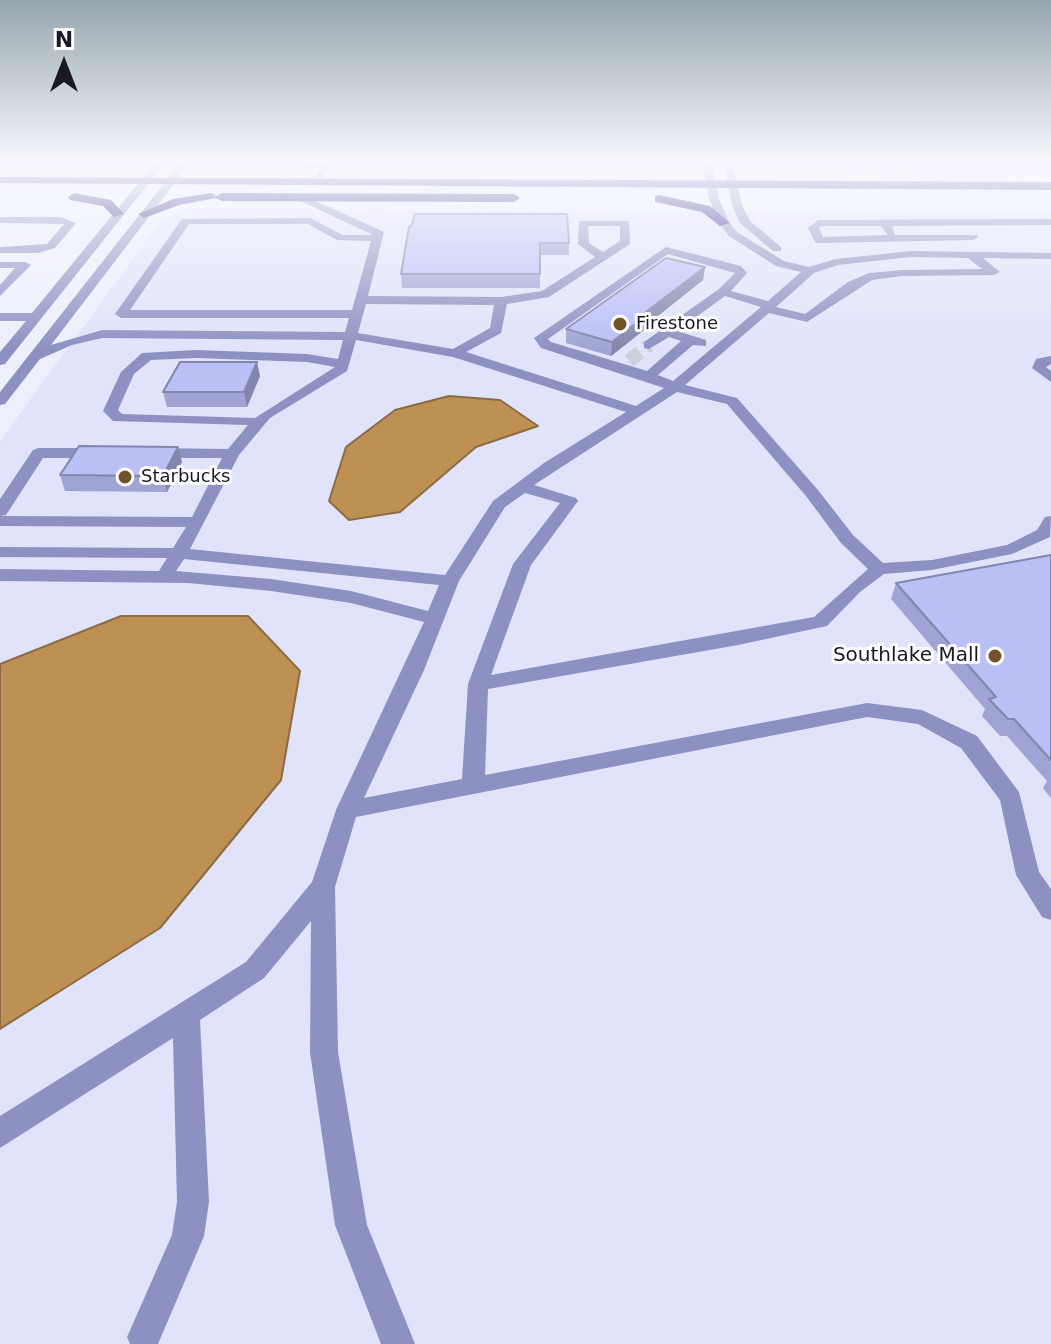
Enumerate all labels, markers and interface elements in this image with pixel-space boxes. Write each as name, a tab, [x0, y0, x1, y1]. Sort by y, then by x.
north arrow	[24, 24, 104, 104]
text: N	[55, 27, 73, 52]
place label: Firestone	[636, 313, 718, 335]
marker: Firestone	[611, 315, 629, 333]
place label: Starbucks	[141, 466, 230, 488]
marker: Starbucks	[116, 468, 134, 486]
place label: Southlake Mall	[833, 644, 979, 668]
marker: Southlake Mall	[986, 647, 1004, 665]

